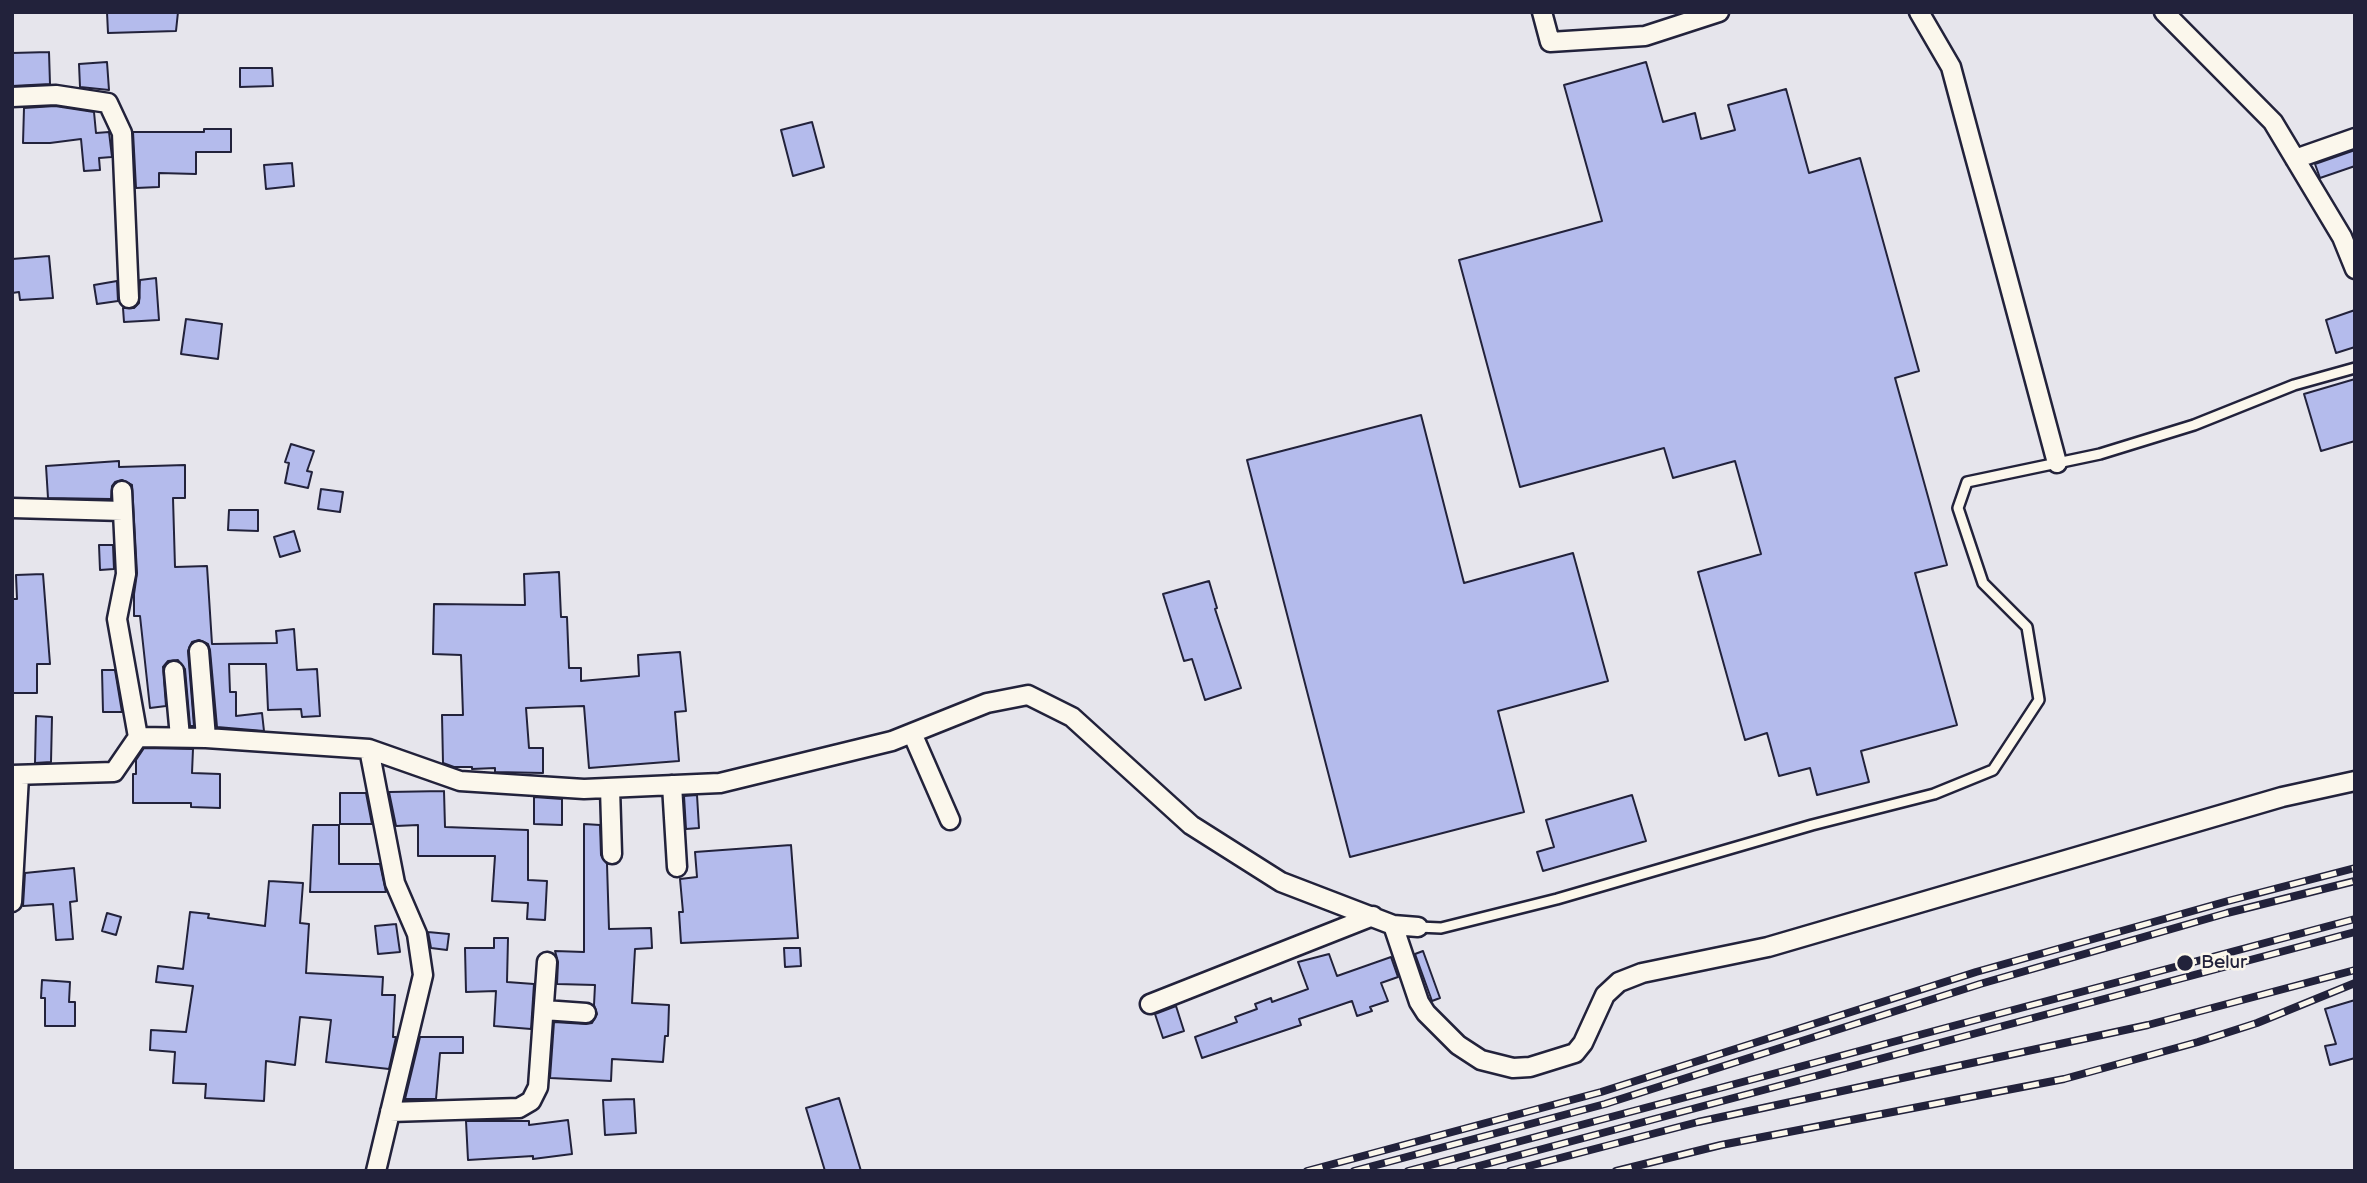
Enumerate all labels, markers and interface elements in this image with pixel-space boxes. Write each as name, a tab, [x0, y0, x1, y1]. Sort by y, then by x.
place label: Belur	[2201, 952, 2247, 974]
marker: Belur	[2175, 953, 2195, 973]

